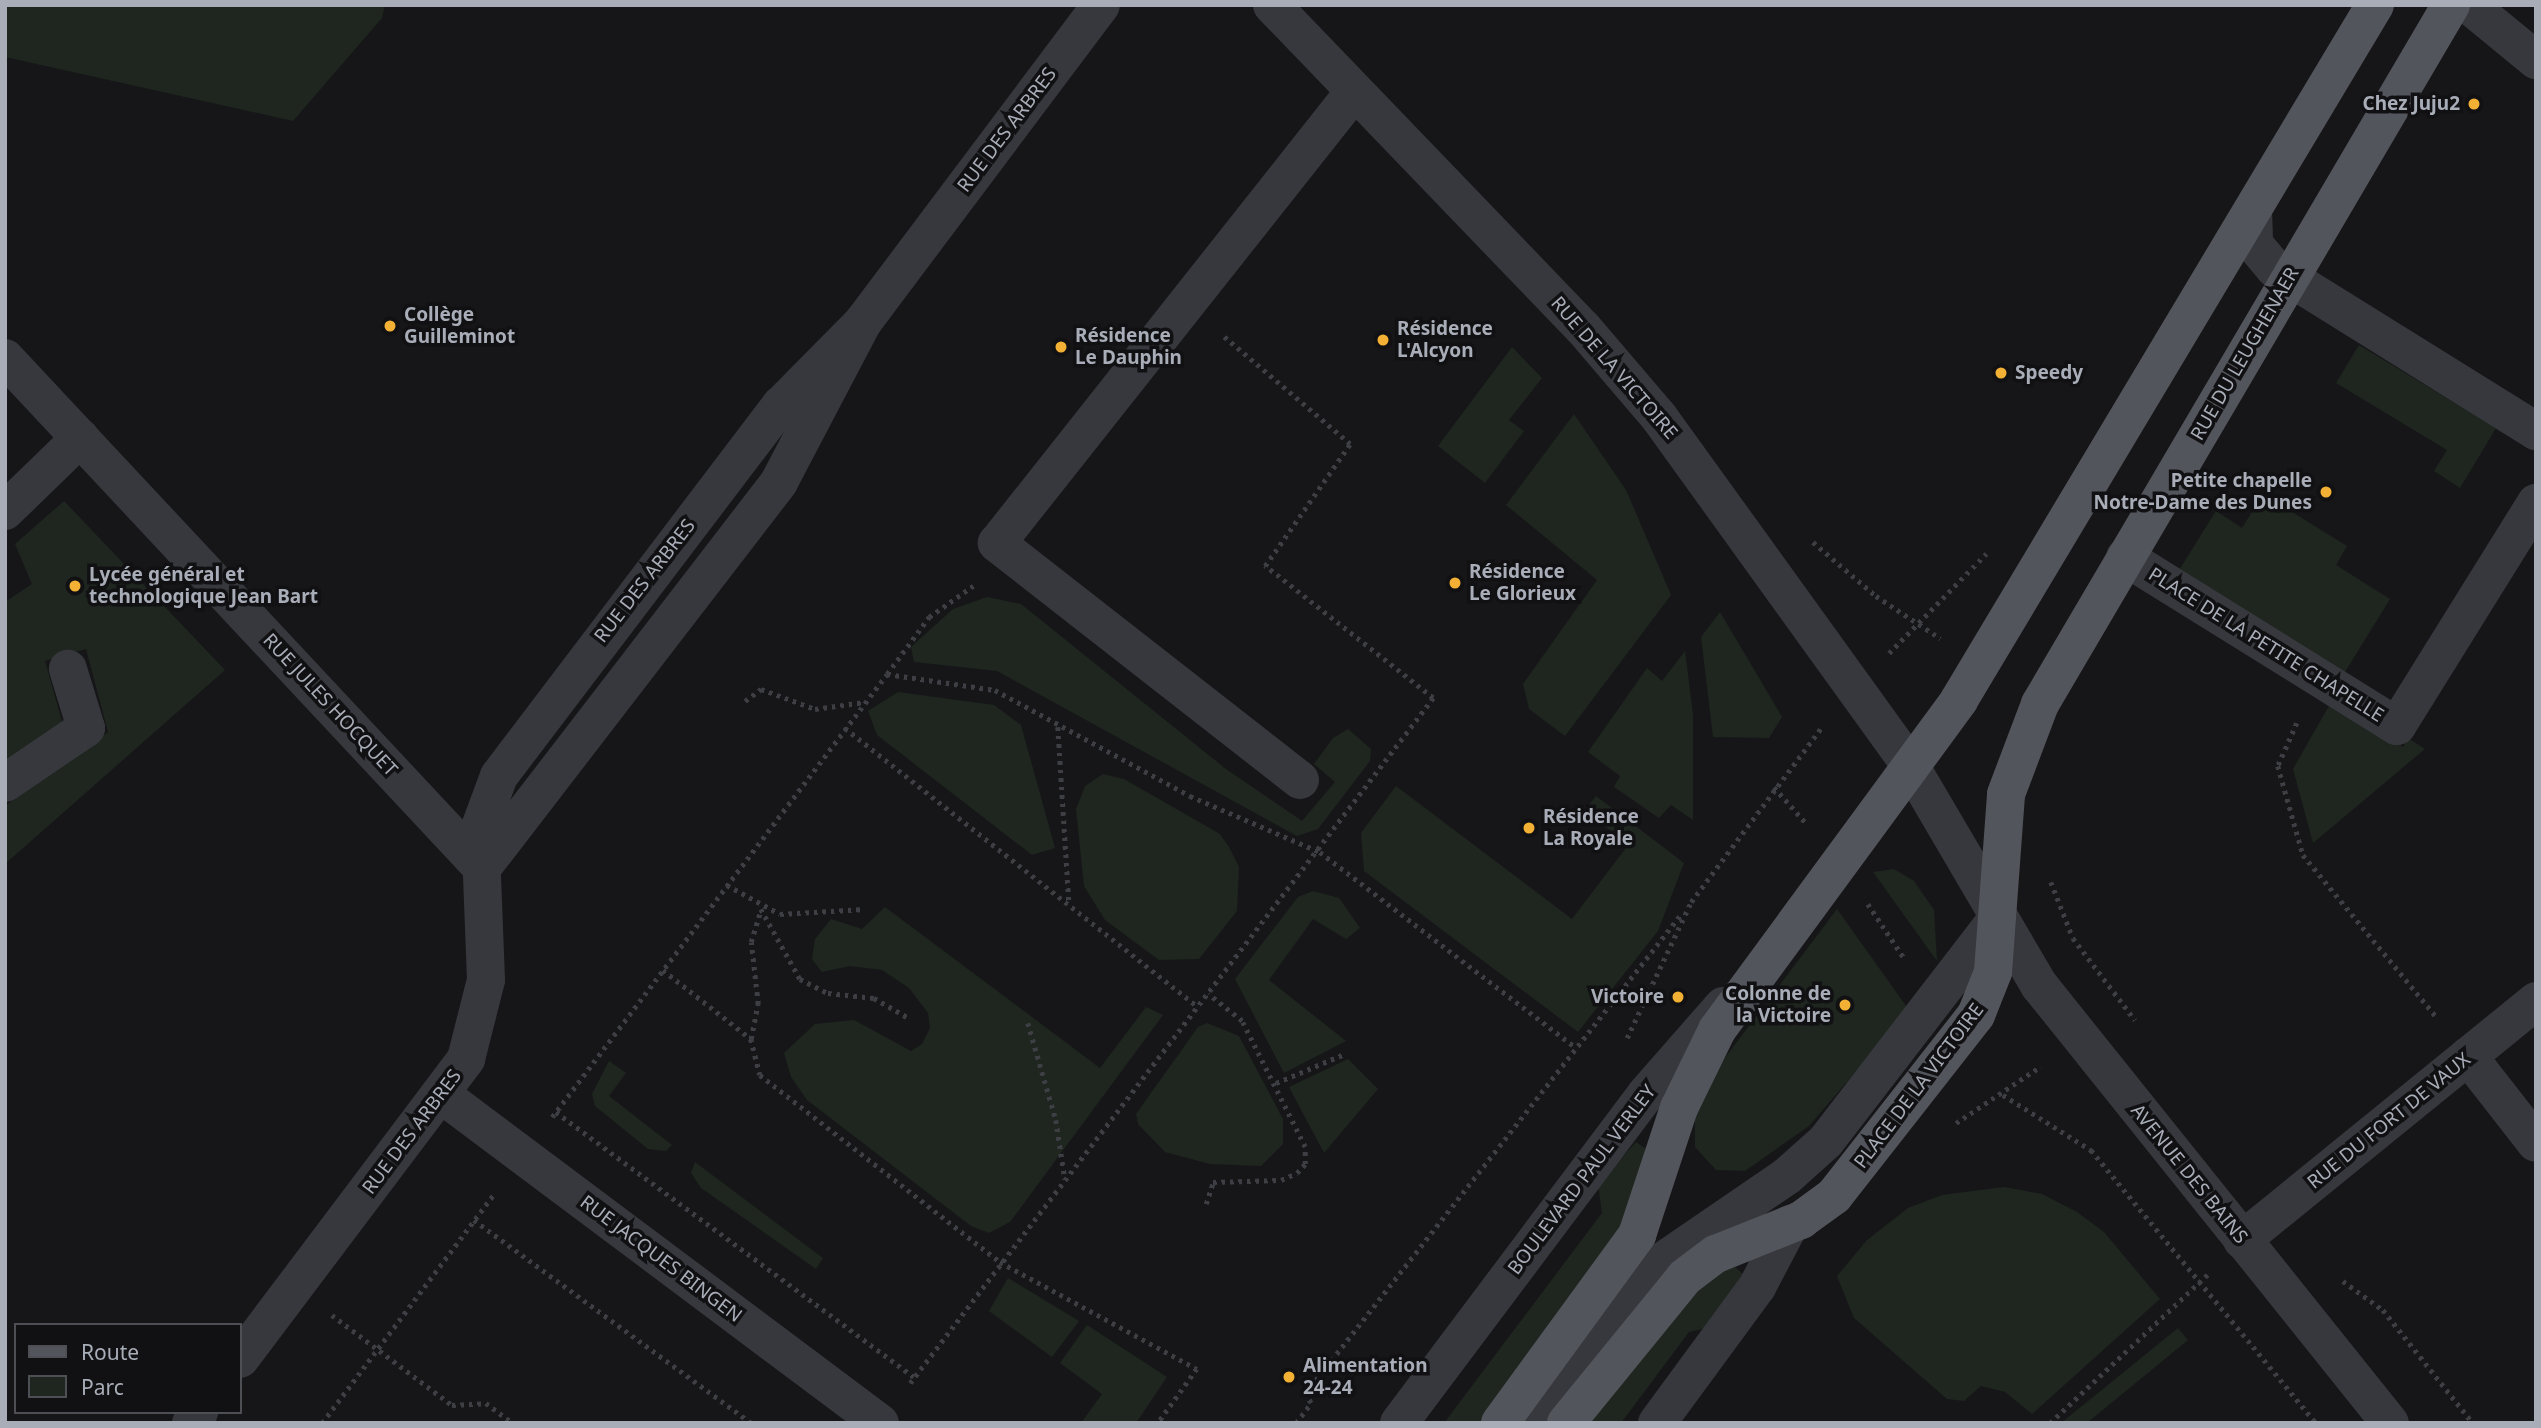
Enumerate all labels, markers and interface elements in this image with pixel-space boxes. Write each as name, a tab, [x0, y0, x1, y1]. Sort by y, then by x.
street label: RUE DES ARBRES	[953, 63, 1061, 197]
place label: Chez Juju2	[2362, 93, 2460, 115]
marker: Chez Juju2	[2466, 96, 2482, 112]
street label: RUE DU LEUGHENAER	[2186, 264, 2304, 444]
street label: RUE DE LA VICTOIRE	[1546, 292, 1682, 444]
place label: Collège Guilleminot	[404, 304, 515, 348]
marker: Collège Guilleminot	[382, 318, 398, 334]
place label: Résidence L'Alcyon	[1397, 318, 1493, 362]
place label: Résidence Le Dauphin	[1075, 325, 1182, 369]
marker: Résidence L'Alcyon	[1375, 332, 1391, 348]
marker: Résidence Le Dauphin	[1053, 339, 1069, 355]
place label: Speedy	[2015, 362, 2083, 384]
marker: Speedy	[1993, 365, 2009, 381]
place label: Petite chapelle Notre-Dame des Dunes	[2093, 470, 2312, 514]
marker: Petite chapelle Notre-Dame des Dunes	[2318, 484, 2334, 500]
street label: RUE DES ARBRES	[590, 515, 700, 647]
place label: Résidence Le Glorieux	[1469, 561, 1576, 605]
street label: PLACE DE LA PETITE CHAPELLE	[2144, 563, 2388, 727]
place label: Lycée général et technologique Jean Bart	[89, 564, 318, 608]
marker: Résidence Le Glorieux	[1447, 575, 1463, 591]
marker: Lycée général et technologique Jean Bart	[67, 578, 83, 594]
street label: RUE JULES HOCQUET	[258, 629, 402, 781]
place label: Résidence La Royale	[1543, 806, 1639, 850]
marker: Résidence La Royale	[1521, 820, 1537, 836]
place label: Colonne de la Victoire	[1725, 983, 1831, 1027]
place label: Victoire	[1591, 986, 1664, 1008]
marker: Victoire	[1670, 989, 1686, 1005]
marker: Colonne de la Victoire	[1837, 997, 1853, 1013]
street label: PLACE DE LA VICTOIRE	[1849, 999, 1989, 1173]
street label: RUE DU FORT DE VAUX	[2303, 1048, 2475, 1194]
street label: RUE DES ARBRES	[358, 1065, 466, 1199]
street label: BOULEVARD PAUL VERLEY	[1503, 1081, 1661, 1279]
street label: AVENUE DES BAINS	[2126, 1100, 2252, 1248]
street label: RUE JACQUES BINGEN	[576, 1191, 746, 1327]
legend	[14, 1323, 242, 1414]
text: Route	[81, 1338, 139, 1366]
place label: Alimentation 24-24	[1303, 1355, 1427, 1399]
marker: Alimentation 24-24	[1281, 1369, 1297, 1385]
text: Parc	[81, 1373, 124, 1401]

